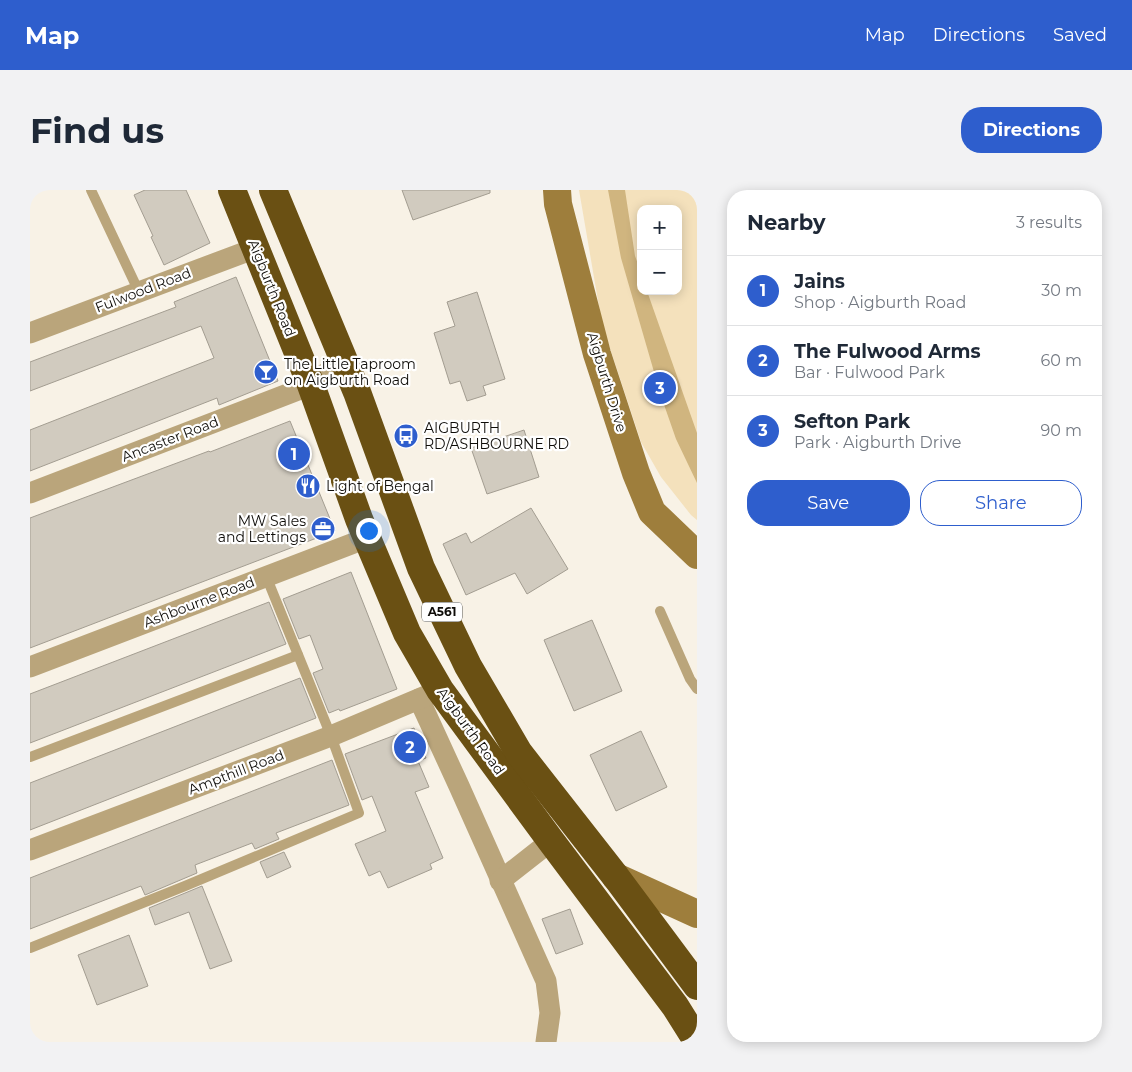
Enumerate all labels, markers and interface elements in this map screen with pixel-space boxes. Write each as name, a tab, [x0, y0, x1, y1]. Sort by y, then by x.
text: Map	[25, 21, 79, 50]
text: Map	[865, 24, 905, 46]
text: Directions	[933, 24, 1025, 46]
text: Saved	[1053, 24, 1107, 46]
button: Directions	[961, 107, 1102, 153]
text: Find us	[30, 109, 164, 152]
map controls	[637, 205, 682, 295]
button: +	[637, 205, 682, 250]
text: Nearby	[747, 210, 826, 235]
text: 3 results	[1016, 213, 1082, 232]
street label: Aigburth Road	[244, 237, 300, 339]
button: −	[637, 250, 682, 295]
street label: Fulwood Road	[93, 263, 193, 317]
text: Jains	[794, 270, 845, 293]
text: 1	[760, 281, 766, 300]
text: 30 m	[1041, 281, 1082, 300]
text: Shop · Aigburth Road	[794, 293, 966, 312]
street label: Aigburth Drive	[583, 330, 631, 434]
text: The Fulwood Arms	[794, 340, 981, 363]
text: 2	[758, 351, 768, 370]
text: 60 m	[1040, 351, 1082, 370]
place label: The Little Taproom on Aigburth Road	[284, 355, 416, 389]
bar icon: The Little Taproom on Aigburth Road	[253, 359, 279, 385]
text: Bar · Fulwood Park	[794, 363, 945, 382]
pin: 3	[644, 369, 676, 407]
text: Sefton Park	[794, 410, 910, 433]
street label: Ancaster Road	[119, 412, 221, 466]
place label: AIGBURTH RD/ASHBOURNE RD	[424, 419, 569, 453]
text: 3	[758, 421, 768, 440]
text: 90 m	[1040, 421, 1082, 440]
bus stop icon: AIGBURTH RD/ASHBOURNE RD	[393, 423, 419, 449]
text: Park · Aigburth Drive	[794, 433, 961, 452]
pin: 1	[278, 435, 310, 473]
restaurant icon: Light of Bengal	[295, 473, 321, 499]
place label: Light of Bengal	[326, 477, 434, 495]
button: Save	[747, 480, 910, 526]
button: Share	[920, 480, 1082, 526]
place label: MW Sales and Lettings	[218, 512, 306, 546]
office icon: MW Sales and Lettings	[310, 516, 336, 542]
your location	[356, 518, 382, 544]
street label: Ashbourne Road	[141, 573, 257, 631]
road number: A561	[422, 602, 462, 622]
street label: Aigburth Road	[433, 684, 509, 778]
pin: 2	[394, 728, 426, 766]
street label: Ampthill Road	[186, 745, 286, 799]

